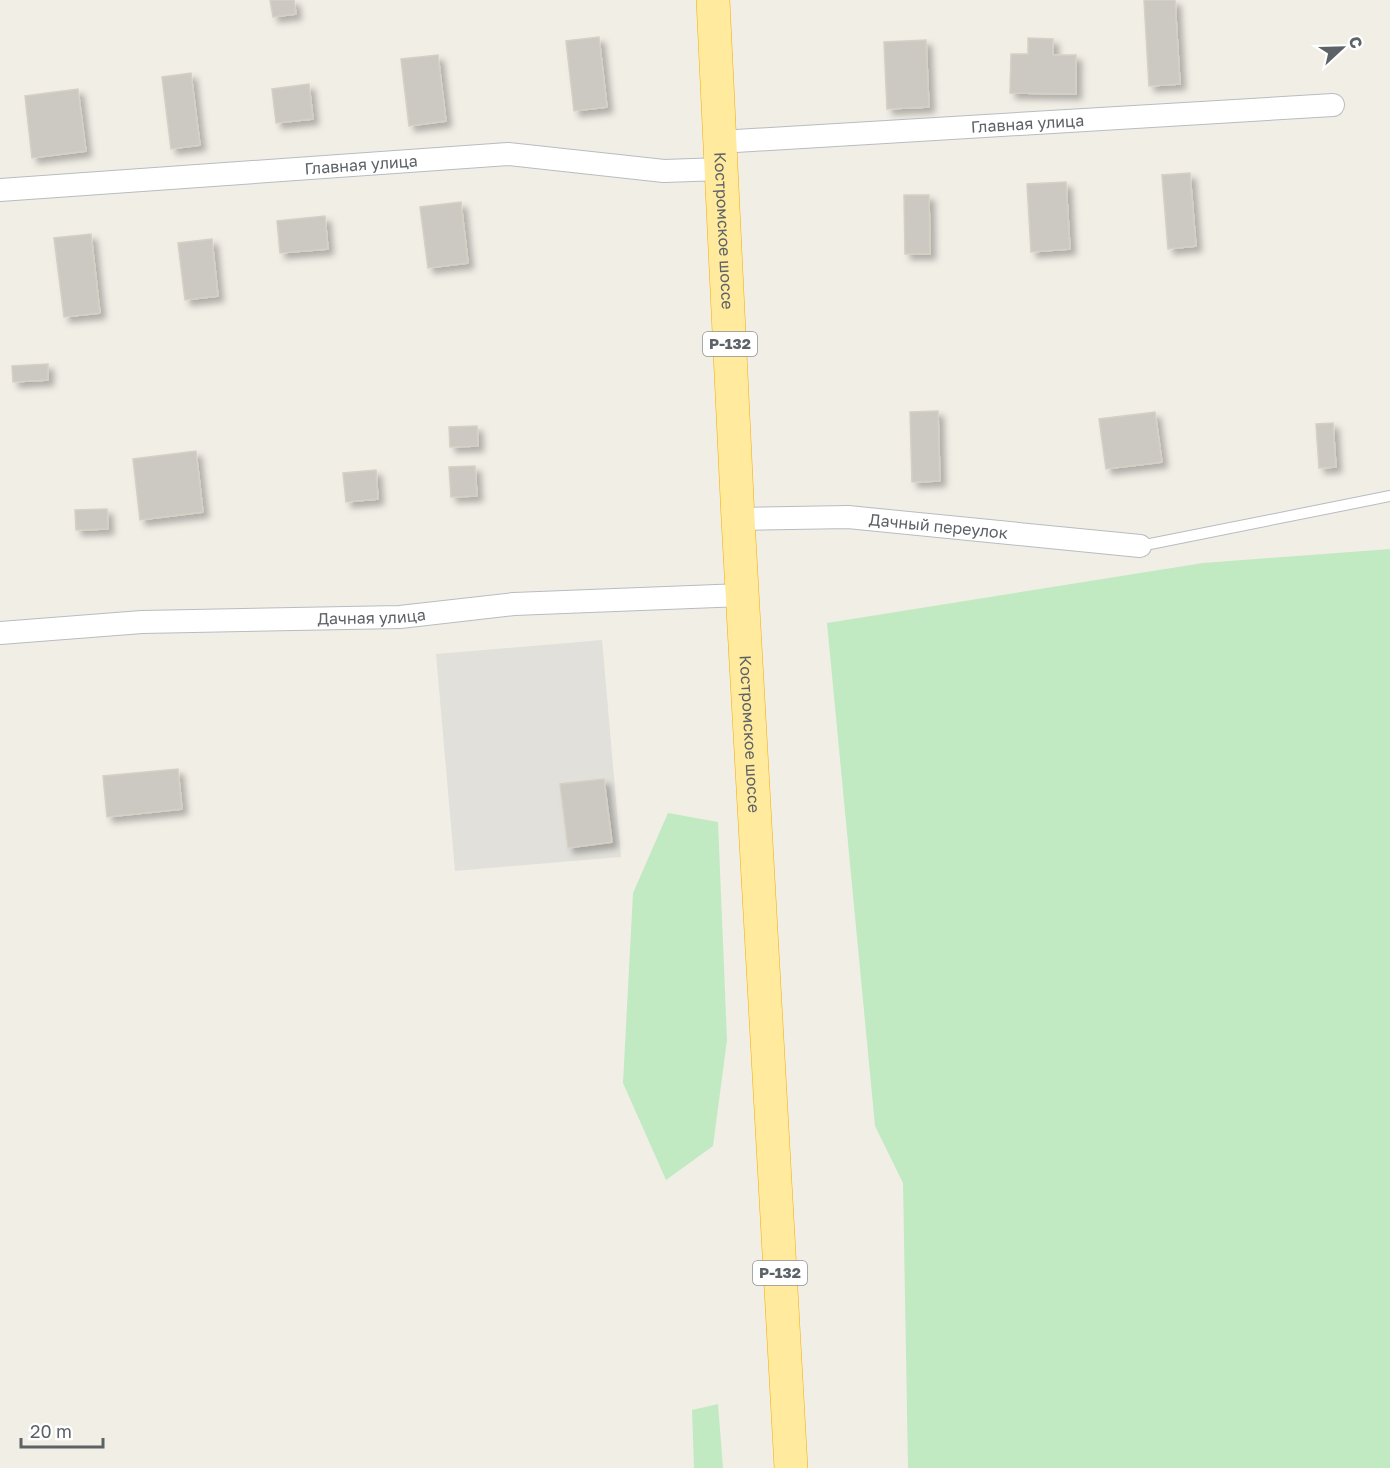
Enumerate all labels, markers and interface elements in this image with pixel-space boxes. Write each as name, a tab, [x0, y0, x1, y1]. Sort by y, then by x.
north arrow	[1312, 18, 1372, 78]
text: С	[1345, 33, 1367, 51]
street label: Главная улица	[970, 110, 1085, 137]
street label: Главная улица	[304, 150, 418, 178]
street label: Костромское шоссе	[710, 151, 738, 310]
road number: Р-132	[703, 332, 757, 356]
street label: Дачный переулок	[868, 509, 1009, 543]
street label: Дачная улица	[317, 604, 427, 629]
street label: Костромское шоссе	[736, 655, 764, 813]
road number: Р-132	[753, 1261, 807, 1285]
scale bar	[21, 1411, 104, 1449]
text: 20 m	[30, 1420, 72, 1442]

